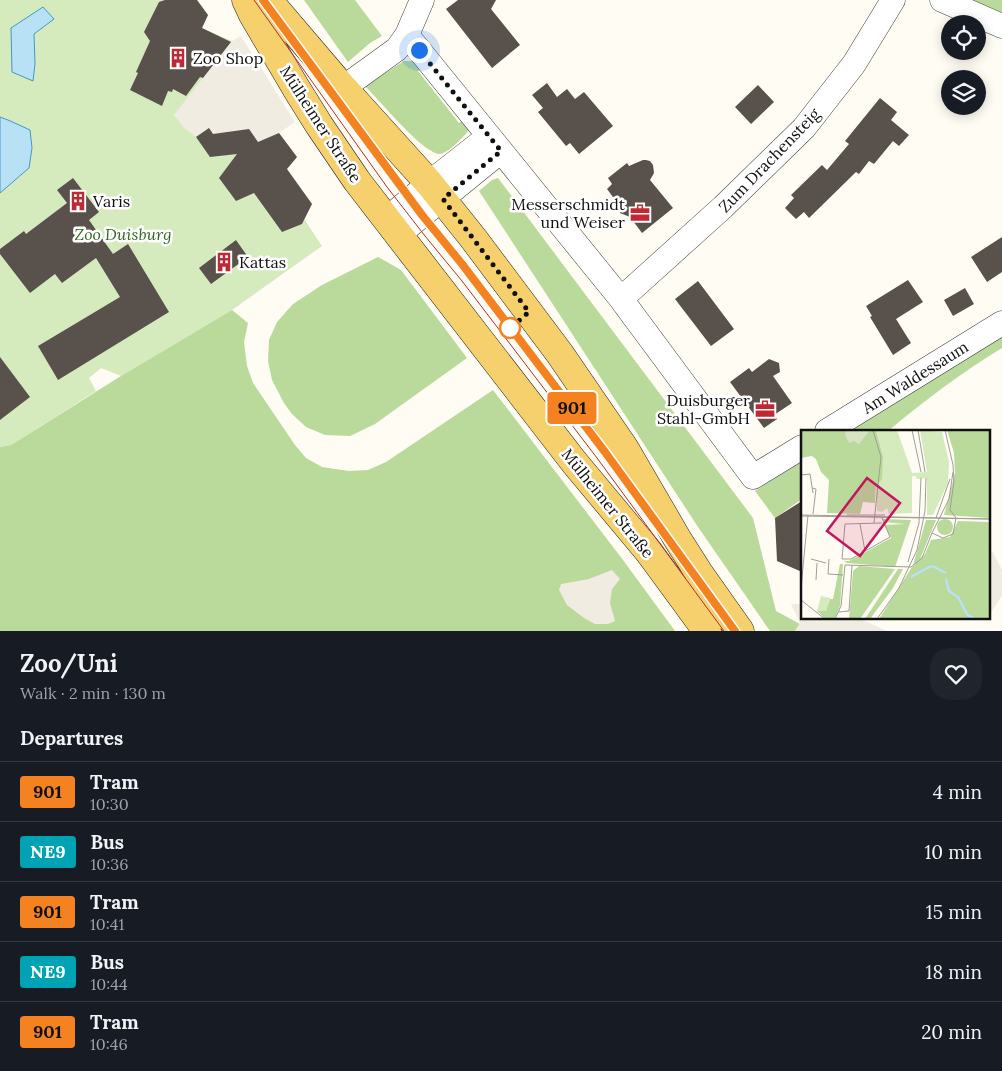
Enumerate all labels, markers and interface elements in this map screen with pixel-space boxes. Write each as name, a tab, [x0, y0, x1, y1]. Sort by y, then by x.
map controls	[941, 15, 986, 115]
button: locate	[941, 15, 986, 60]
your location	[407, 38, 432, 63]
building icon: Zoo Shop	[167, 47, 189, 69]
place label: Zoo Shop	[193, 48, 263, 68]
street label: Mülheimer Straße	[276, 62, 366, 186]
button: layers	[941, 70, 986, 115]
street label: Zum Drachensteig	[714, 103, 825, 216]
building icon: Varis	[67, 190, 89, 212]
place label: Varis	[92, 191, 130, 211]
place label: Messerschmidt und Weiser	[511, 194, 626, 232]
office icon: Messerschmidt und Weiser	[629, 202, 651, 224]
park label: Zoo Duisburg	[74, 224, 172, 244]
building icon: Kattas	[213, 251, 235, 273]
place label: Kattas	[239, 252, 286, 272]
unlabelled marker	[499, 317, 521, 339]
street label: Am Waldessaum	[857, 336, 972, 418]
place label: Duisburger Stahl-GmbH	[657, 390, 750, 428]
line badge: 901	[543, 392, 601, 424]
text: 901	[557, 396, 587, 419]
office icon: Duisburger Stahl-GmbH	[754, 398, 776, 420]
inset map	[801, 430, 990, 618]
street label: Mülheimer Straße	[558, 444, 659, 562]
text: Zoo/Uni	[20, 648, 118, 679]
button: heart	[930, 648, 982, 700]
text: Walk · 2 min · 130 m	[20, 683, 166, 703]
text: Departures	[20, 726, 123, 750]
text: Tram	[90, 770, 139, 794]
text: 901	[33, 780, 62, 803]
text: 4 min	[933, 780, 982, 804]
text: 10:30	[90, 794, 129, 814]
text: Bus	[91, 830, 124, 854]
text: NE9	[30, 840, 66, 863]
text: 10 min	[924, 840, 982, 864]
text: 10:36	[91, 854, 128, 874]
text: Tram	[90, 890, 139, 914]
text: 901	[33, 900, 62, 923]
text: 15 min	[926, 900, 982, 924]
text: 10:41	[90, 914, 124, 934]
text: Bus	[91, 950, 124, 974]
text: NE9	[30, 960, 66, 983]
text: 18 min	[926, 960, 982, 984]
text: 10:44	[91, 974, 128, 994]
text: Tram	[90, 1010, 139, 1034]
text: 901	[33, 1020, 62, 1043]
text: 20 min	[921, 1020, 982, 1044]
text: 10:46	[90, 1034, 128, 1054]

